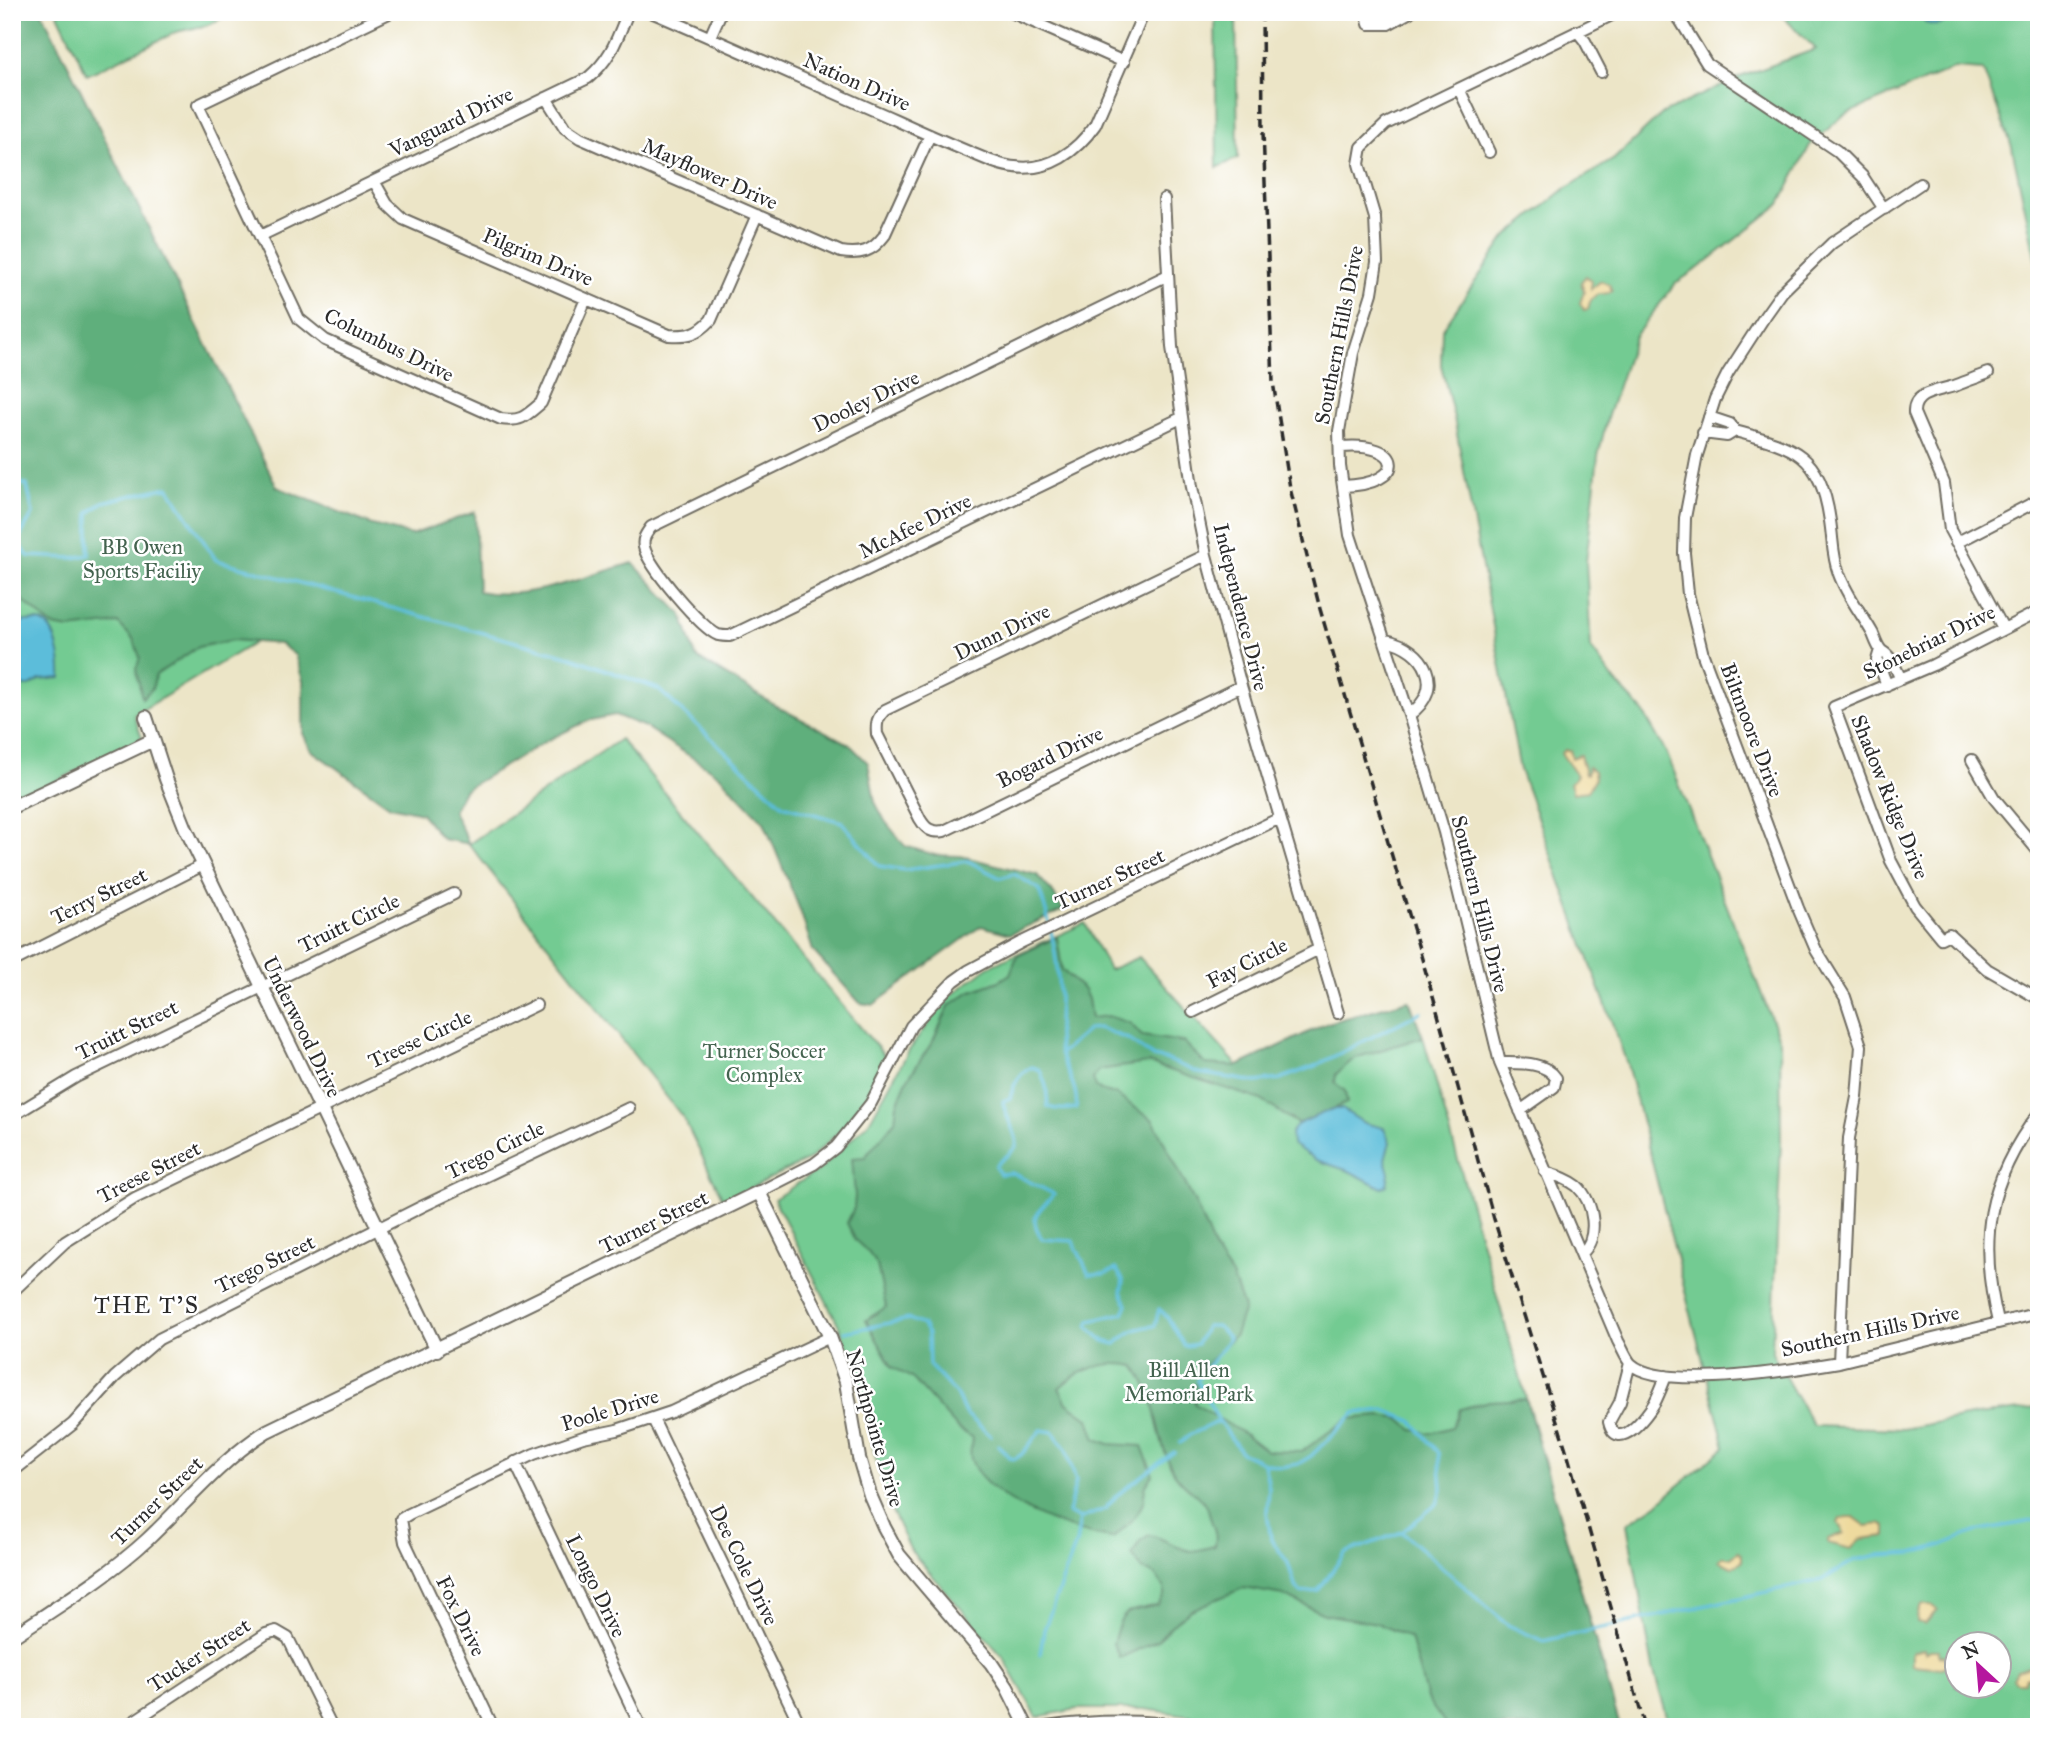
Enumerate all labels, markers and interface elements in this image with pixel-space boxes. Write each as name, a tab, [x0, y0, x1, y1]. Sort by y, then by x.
street label: Nation Drive	[799, 47, 915, 117]
street label: Vanguard Drive	[384, 81, 517, 164]
street label: Mayflower Drive	[638, 132, 782, 216]
street label: Pilgrim Drive	[479, 222, 597, 292]
street label: Southern Hills Drive	[1309, 243, 1369, 427]
street label: Columbus Drive	[320, 302, 458, 388]
street label: Dooley Drive	[809, 364, 924, 438]
street label: McAfee Drive	[854, 487, 976, 564]
street label: Independence Drive	[1208, 521, 1274, 694]
park label: BB Owen Sports Faciliy	[83, 534, 202, 584]
street label: Dunn Drive	[950, 598, 1054, 666]
street label: Stonebriar Drive	[1859, 599, 2000, 685]
street label: Biltmoore Drive	[1715, 659, 1790, 801]
street label: Shadow Ridge Drive	[1845, 711, 1935, 883]
street label: Bogard Drive	[993, 720, 1107, 794]
street label: Southern Hills Drive	[1445, 813, 1515, 995]
street label: Turner Street	[1051, 842, 1169, 916]
street label: Terry Street	[47, 861, 152, 930]
street label: Truitt Circle	[294, 887, 404, 959]
street label: Fay Circle	[1202, 931, 1292, 994]
street label: Underwood Drive	[257, 952, 347, 1102]
street label: Truitt Street	[72, 994, 183, 1066]
street label: Treese Circle	[364, 1004, 476, 1074]
park label: Turner Soccer Complex	[703, 1038, 826, 1088]
street label: Trego Circle	[441, 1115, 549, 1185]
street label: Treese Street	[93, 1135, 205, 1209]
street label: Turner Street	[595, 1184, 713, 1260]
street label: Trego Street	[211, 1228, 320, 1299]
district label: THE T'S	[94, 1291, 200, 1319]
street label: Southern Hills Drive	[1778, 1299, 1962, 1363]
street label: Northpointe Drive	[840, 1346, 910, 1510]
park label: Bill Allen Memorial Park	[1124, 1357, 1254, 1407]
street label: Poole Drive	[558, 1383, 662, 1437]
street label: Turner Street	[106, 1450, 209, 1551]
street label: Dee Cole Drive	[704, 1500, 785, 1630]
street label: Longo Drive	[560, 1530, 632, 1642]
street label: Fox Drive	[430, 1572, 492, 1661]
street label: Tucker Street	[143, 1612, 256, 1698]
north arrow	[1942, 1630, 2012, 1700]
text: N	[1958, 1636, 1983, 1664]

